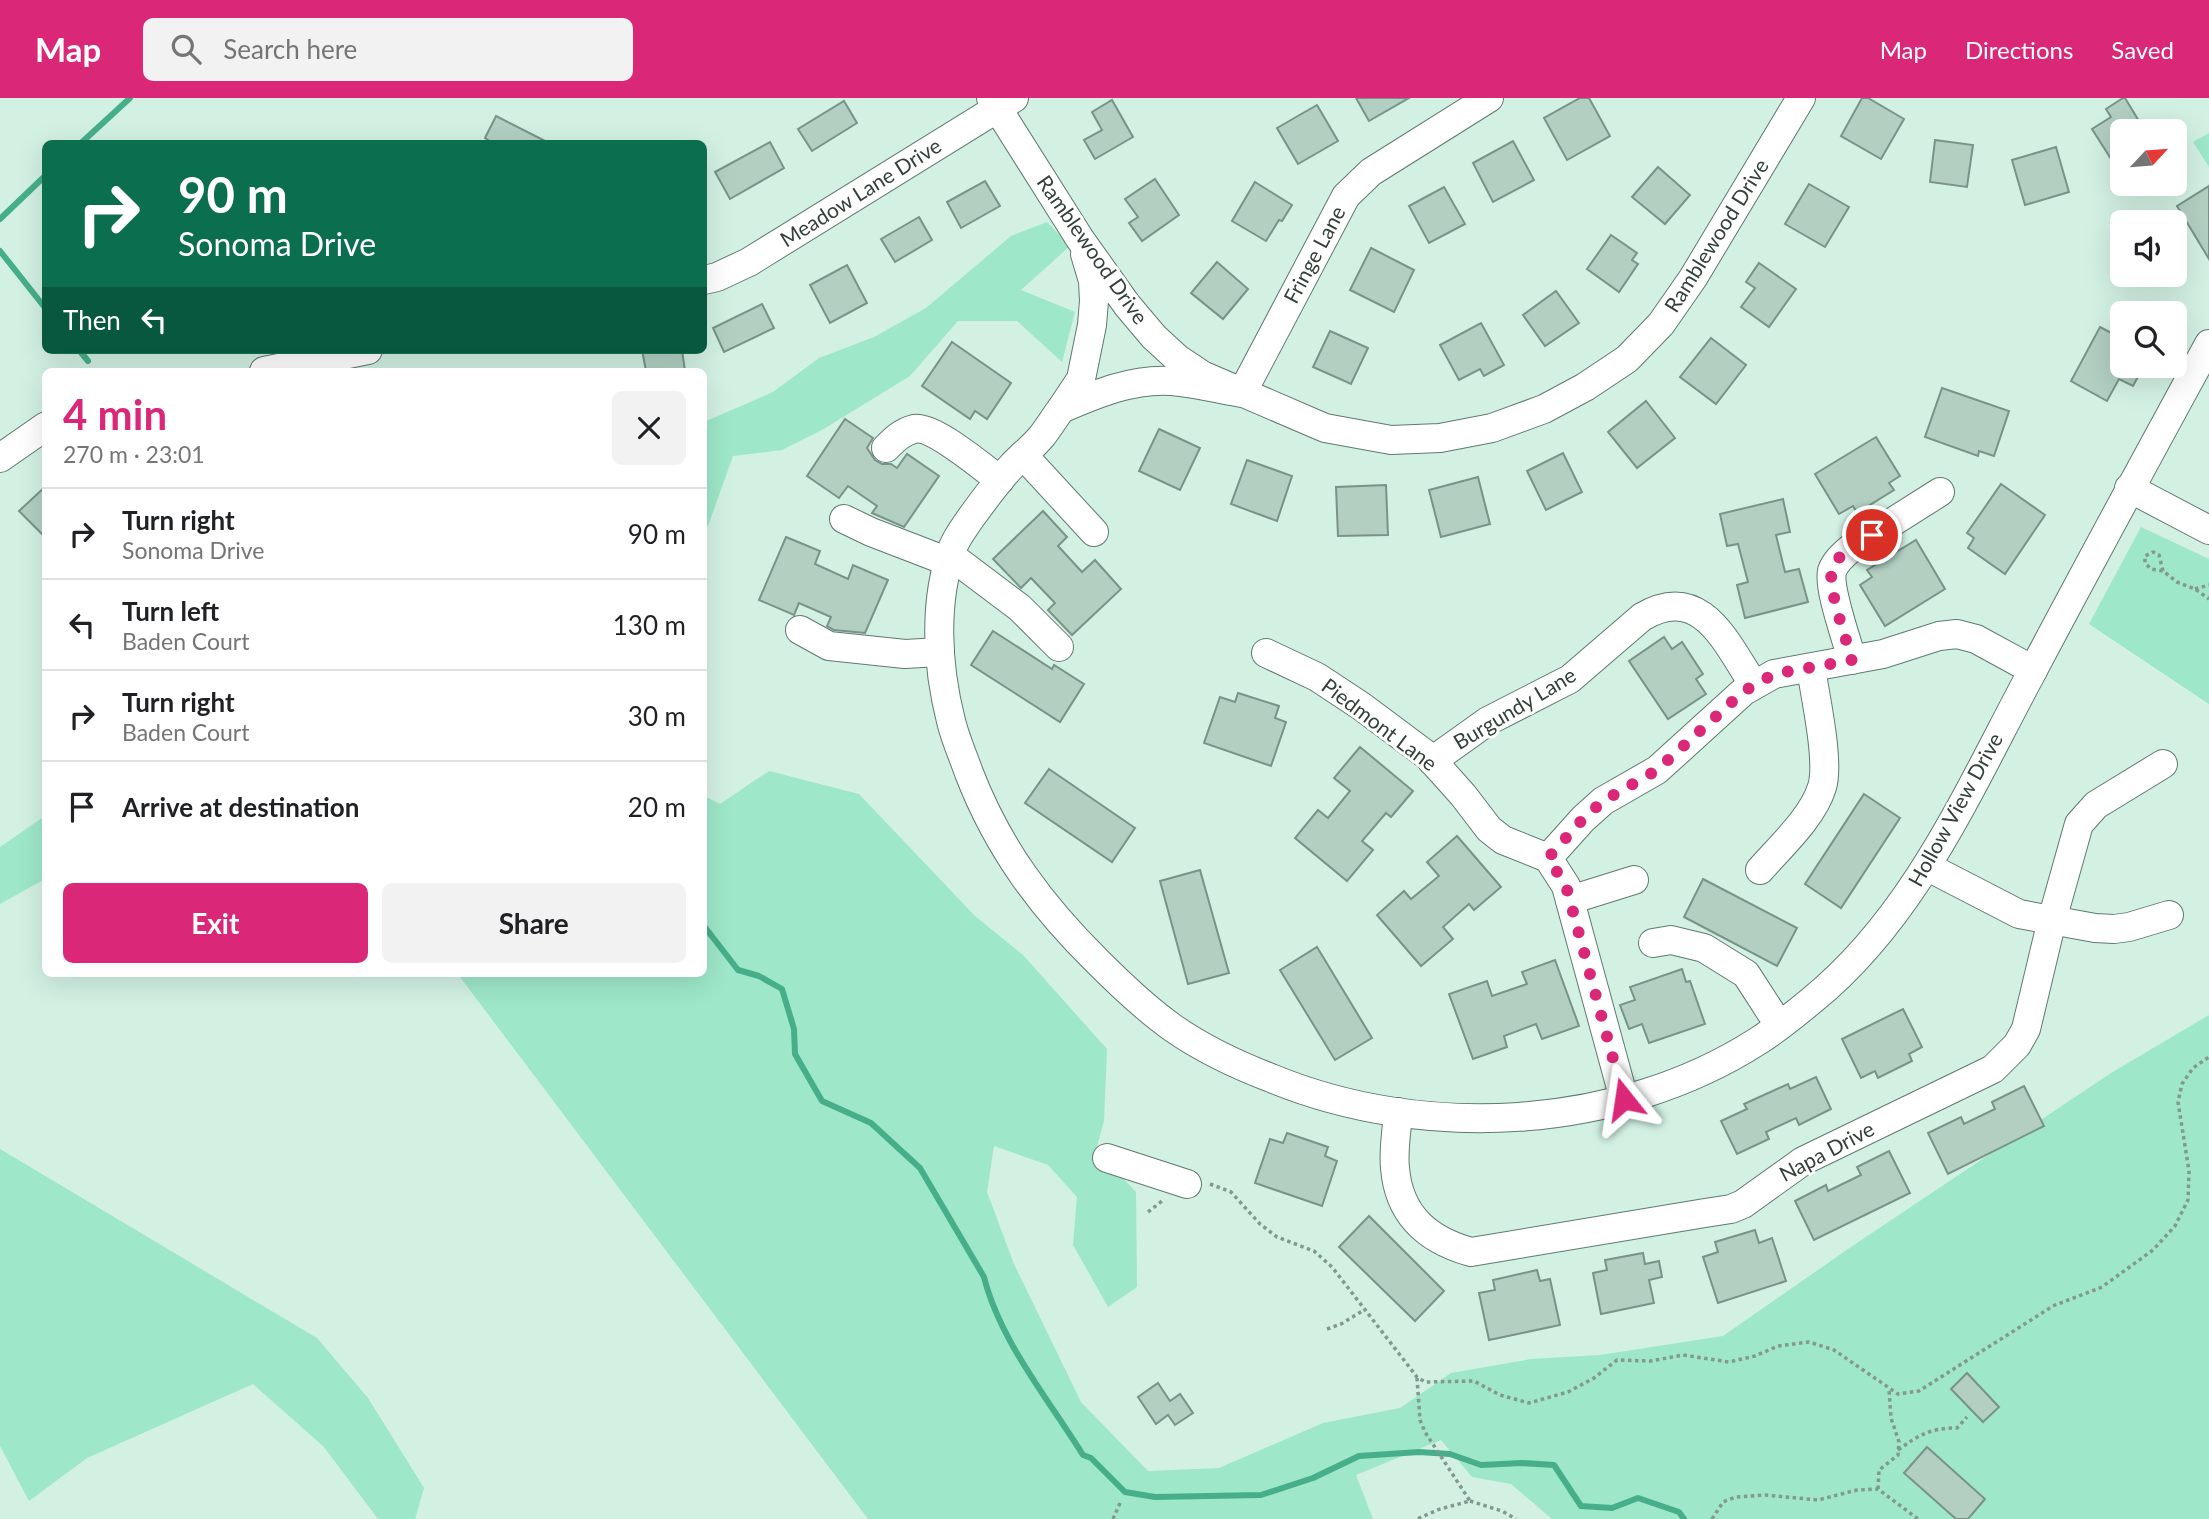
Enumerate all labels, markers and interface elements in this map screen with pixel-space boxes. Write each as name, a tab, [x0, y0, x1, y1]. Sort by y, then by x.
search box	[143, 18, 633, 81]
text: Map	[35, 29, 101, 69]
icon: search	[167, 30, 205, 68]
text: Search here	[223, 33, 357, 65]
text: Map	[1880, 35, 1927, 64]
text: Directions	[1965, 35, 2073, 64]
text: Saved	[2111, 35, 2174, 64]
north arrow	[2110, 119, 2188, 196]
map controls	[2110, 119, 2187, 378]
street label: Meadow Lane Drive	[775, 132, 945, 251]
street label: Ramblewood Drive	[1659, 154, 1773, 316]
text: 90 m	[178, 165, 288, 223]
icon: right	[63, 168, 154, 259]
street label: Ramblewood Drive	[1033, 170, 1154, 328]
street label: Fringe Lane	[1278, 201, 1350, 307]
button: sound	[2110, 210, 2187, 287]
text: Sonoma Drive	[178, 224, 376, 263]
icon: left	[135, 301, 173, 339]
button: search	[2110, 301, 2187, 378]
text: Then	[63, 304, 121, 336]
text: 4 min	[63, 389, 167, 439]
button: close	[612, 391, 686, 465]
text: 270 m · 23:01	[63, 440, 205, 468]
text: Turn right	[122, 504, 235, 536]
pin	[1842, 505, 1902, 565]
icon: right	[63, 515, 101, 553]
icon: arrive	[1853, 516, 1891, 554]
text: 90 m	[628, 518, 686, 550]
text: Sonoma Drive	[122, 536, 264, 564]
text: Turn left	[122, 595, 219, 627]
icon: left	[63, 606, 101, 644]
text: 130 m	[613, 609, 686, 641]
text: Baden Court	[122, 627, 249, 655]
street label: Burgundy Lane	[1449, 661, 1580, 754]
street label: Piedmont Lane	[1317, 672, 1443, 775]
text: Turn right	[122, 686, 235, 718]
icon: right	[63, 697, 101, 735]
text: 30 m	[628, 700, 686, 732]
text: Baden Court	[122, 718, 249, 746]
street label: Hollow View Drive	[1902, 728, 2007, 890]
icon: arrive	[63, 788, 101, 826]
text: Arrive at destination	[122, 791, 359, 823]
text: 20 m	[628, 791, 686, 823]
button: Exit	[63, 883, 368, 963]
button: Share	[382, 883, 686, 963]
position arrow	[1587, 1062, 1661, 1136]
street label: Napa Drive	[1775, 1115, 1878, 1186]

